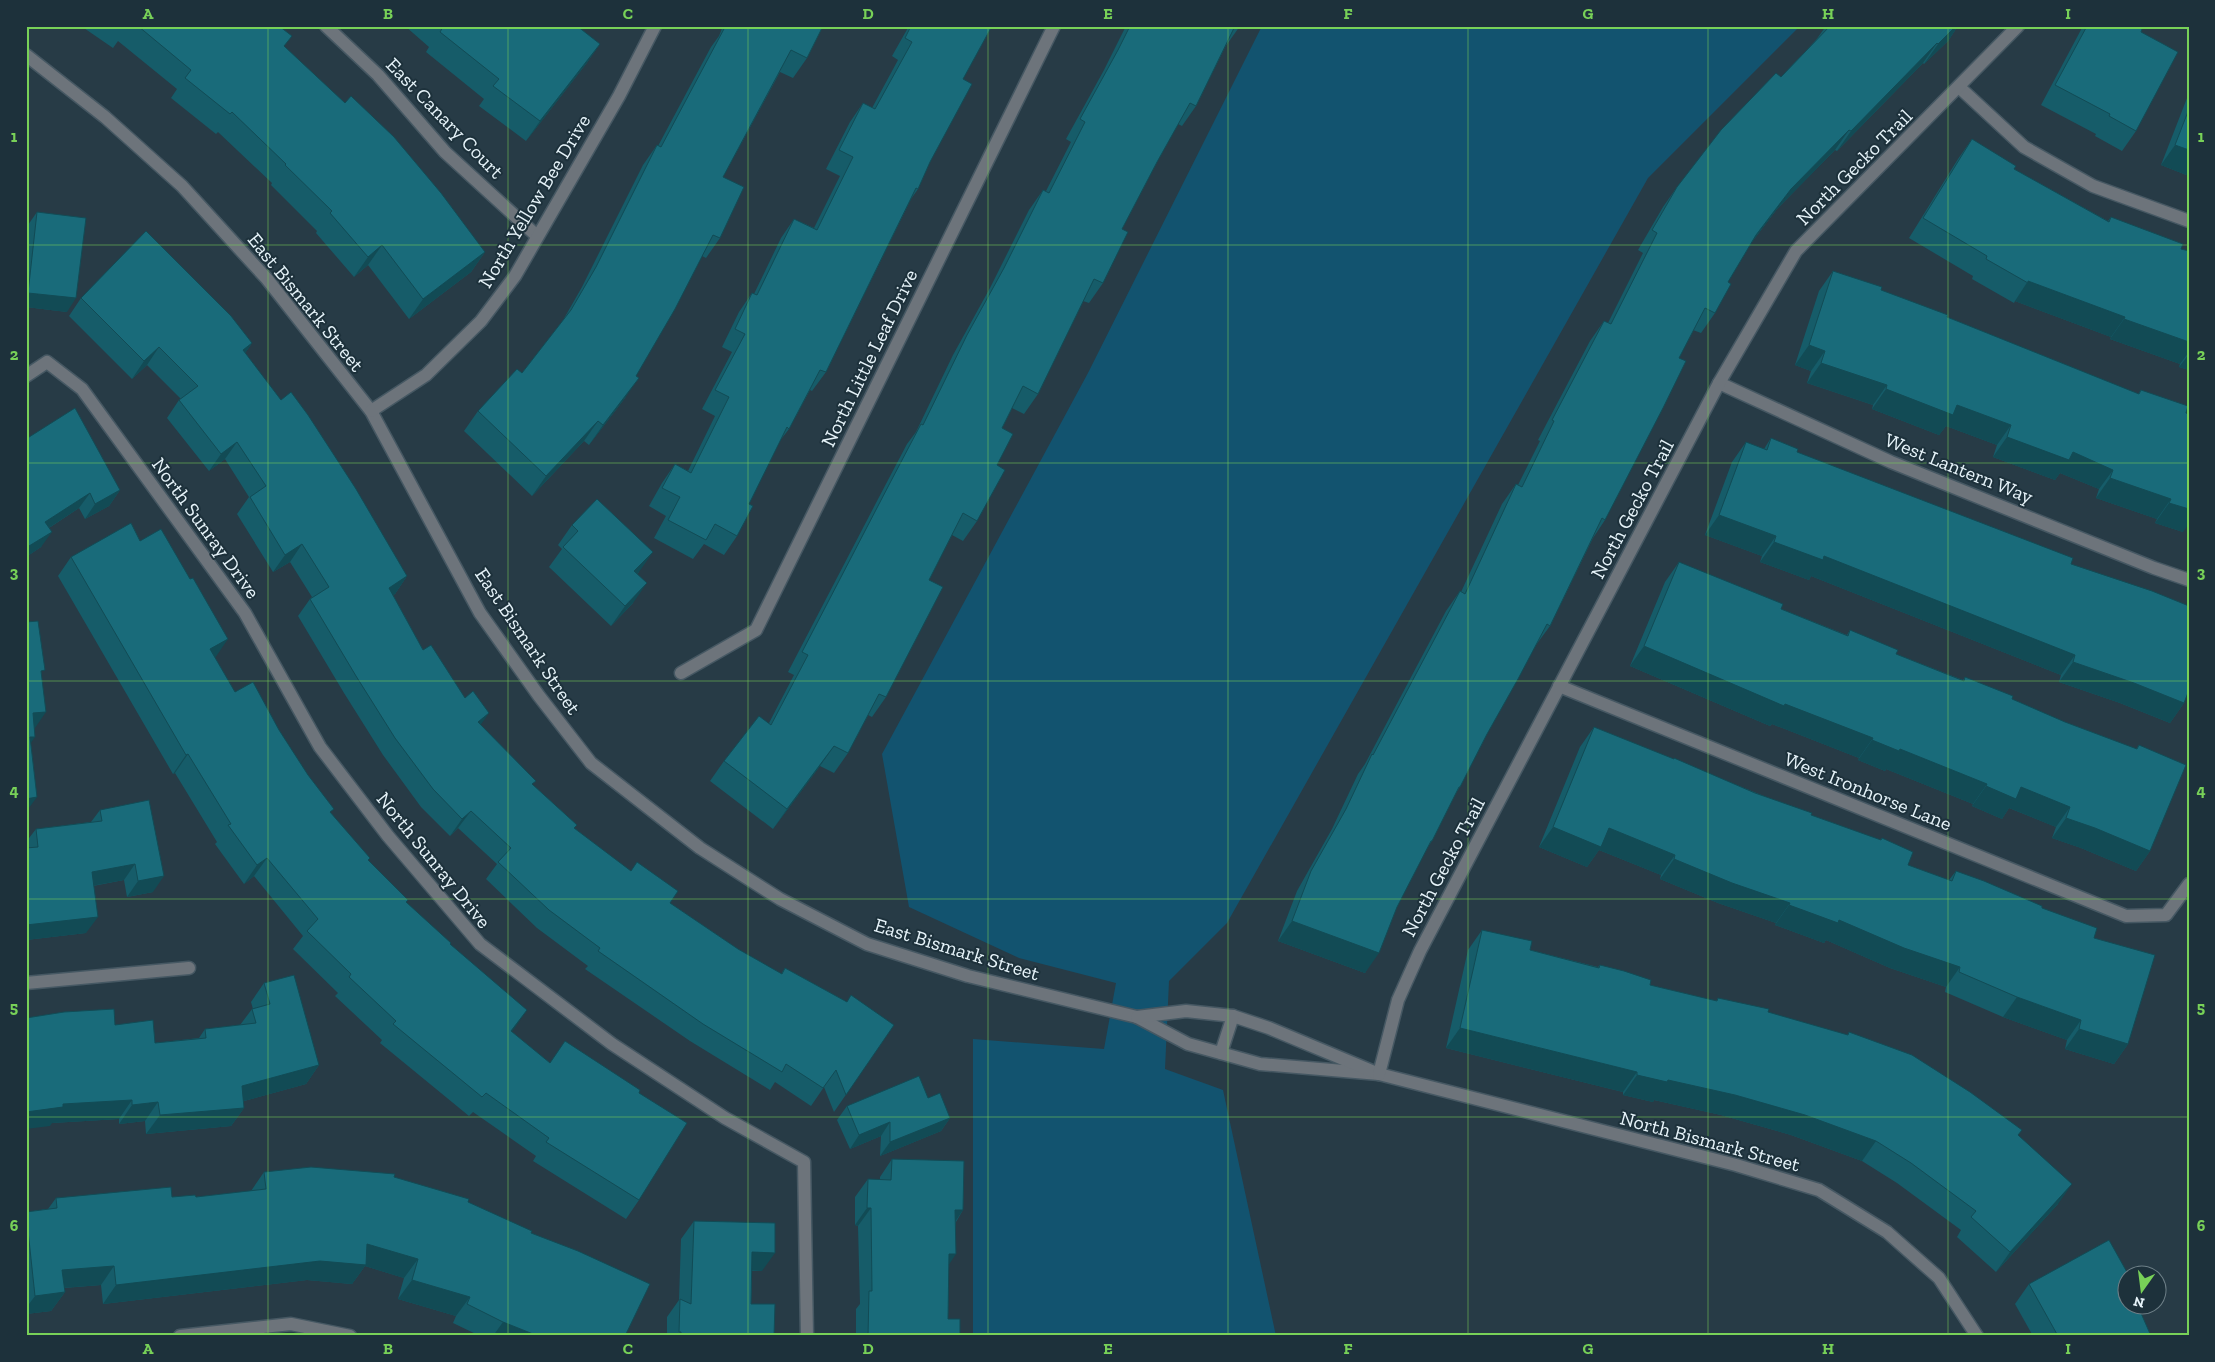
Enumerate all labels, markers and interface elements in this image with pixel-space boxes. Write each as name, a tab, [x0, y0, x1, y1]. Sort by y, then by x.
text: A	[143, 4, 154, 23]
text: B	[383, 4, 393, 23]
text: C	[623, 4, 633, 23]
text: D	[862, 4, 874, 23]
text: E	[1103, 4, 1113, 23]
text: F	[1343, 4, 1353, 23]
text: G	[1583, 4, 1594, 23]
text: H	[1822, 4, 1834, 23]
text: I	[2065, 4, 2071, 23]
street label: East Canary Court	[381, 53, 509, 184]
street label: North Gecko Trail	[1791, 104, 1917, 230]
street label: North Yellow Bee Drive	[473, 110, 595, 292]
text: 1	[11, 127, 18, 146]
text: 1	[2198, 127, 2205, 146]
street label: East Bismark Street	[243, 228, 370, 377]
street label: North Little Leaf Drive	[816, 265, 922, 451]
text: 2	[10, 345, 19, 364]
text: 2	[2197, 345, 2206, 364]
street label: West Lantern Way	[1881, 427, 2037, 509]
street label: North Gecko Trail	[1585, 435, 1679, 583]
street label: North Sunray Drive	[147, 453, 265, 603]
text: 3	[10, 563, 19, 582]
street label: East Bismark Street	[470, 563, 586, 719]
text: 3	[2197, 563, 2206, 582]
street label: West Ironhorse Lane	[1781, 746, 1955, 836]
text: 4	[9, 781, 19, 800]
text: 4	[2196, 781, 2206, 800]
street label: North Sunray Drive	[372, 787, 496, 933]
street label: North Gecko Trail	[1396, 793, 1490, 941]
street label: East Bismark Street	[872, 912, 1043, 986]
text: 5	[10, 998, 18, 1017]
text: 5	[2197, 998, 2205, 1017]
street label: North Bismark Street	[1617, 1105, 1803, 1177]
text: 6	[10, 1216, 19, 1235]
text: 6	[2197, 1216, 2206, 1235]
north arrow	[2118, 1264, 2168, 1314]
text: N	[2131, 1293, 2146, 1312]
text: A	[143, 1339, 154, 1358]
text: B	[383, 1339, 393, 1358]
text: C	[623, 1339, 633, 1358]
text: D	[862, 1339, 874, 1358]
text: E	[1103, 1339, 1113, 1358]
text: F	[1343, 1339, 1353, 1358]
text: G	[1583, 1339, 1594, 1358]
text: H	[1822, 1339, 1834, 1358]
text: I	[2065, 1339, 2071, 1358]

